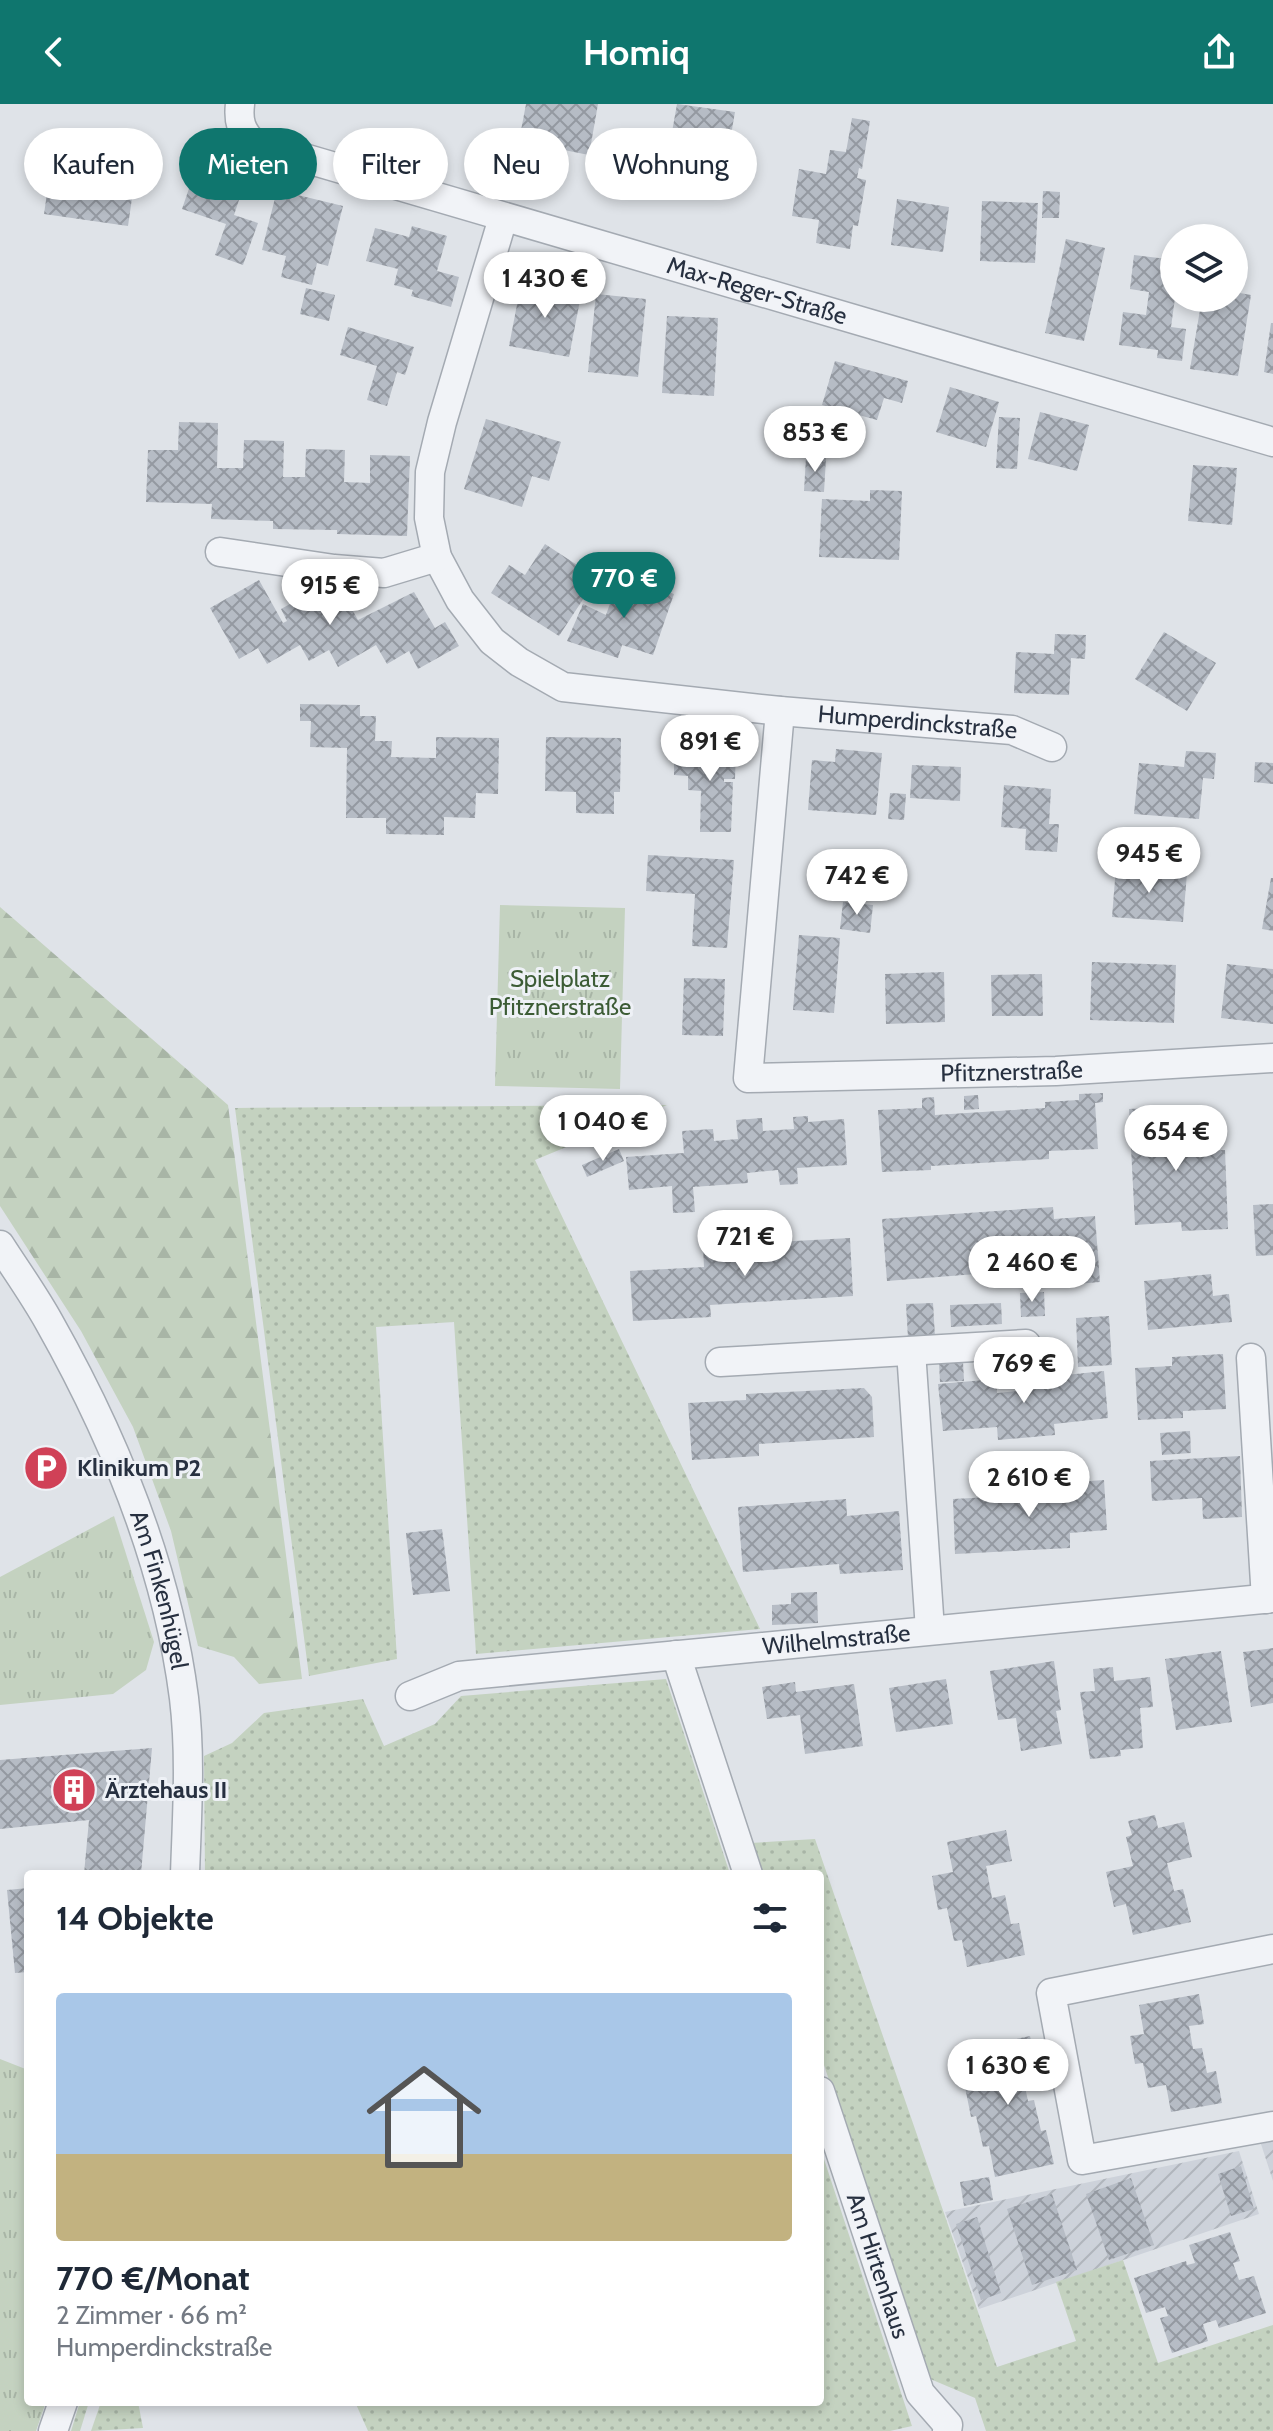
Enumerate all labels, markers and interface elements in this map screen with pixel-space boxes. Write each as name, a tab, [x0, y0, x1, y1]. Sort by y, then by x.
icon: back	[32, 30, 76, 74]
text: Homiq	[583, 30, 690, 74]
icon: share	[1197, 30, 1241, 74]
chip: Kaufen	[24, 128, 163, 200]
chip: Mieten	[179, 128, 317, 200]
chip: Filter	[333, 128, 448, 200]
chip: Neu	[464, 128, 569, 200]
chip: Wohnung	[585, 128, 757, 200]
map controls	[1160, 224, 1248, 312]
button: layers	[1160, 224, 1248, 312]
street label: Max-Reger-Straße	[663, 250, 851, 330]
pin: 1 430 €	[471, 252, 619, 320]
text: 1 430 €	[502, 262, 588, 294]
pin: 853 €	[759, 406, 871, 474]
text: 853 €	[782, 416, 848, 448]
pin: 770 €	[568, 552, 680, 620]
pin: 915 €	[274, 559, 386, 627]
text: 770 €	[590, 562, 658, 594]
text: 915 €	[300, 569, 360, 601]
street label: Humperdinckstraße	[817, 699, 1018, 744]
pin: 891 €	[654, 715, 766, 783]
text: 891 €	[679, 725, 741, 757]
pin: 945 €	[1093, 827, 1205, 895]
text: 945 €	[1115, 837, 1183, 869]
pin: 742 €	[801, 849, 913, 917]
text: 742 €	[825, 859, 889, 891]
park label: Spielplatz Pfitznerstraße	[489, 964, 631, 1021]
street label: Pfitznerstraße	[940, 1054, 1084, 1088]
pin: 1 040 €	[529, 1095, 677, 1163]
text: 1 040 €	[558, 1105, 648, 1137]
pin: 654 €	[1120, 1105, 1232, 1173]
text: 654 €	[1142, 1115, 1210, 1147]
pin: 721 €	[689, 1210, 801, 1278]
text: 721 €	[715, 1220, 775, 1252]
pin: 2 460 €	[958, 1236, 1106, 1304]
text: 2 460 €	[986, 1246, 1078, 1278]
pin: 769 €	[968, 1337, 1080, 1405]
text: 769 €	[992, 1347, 1056, 1379]
parking icon: Klinikum P2	[22, 1444, 70, 1492]
pin: 2 610 €	[955, 1451, 1103, 1519]
place label: Klinikum P2	[77, 1453, 201, 1482]
text: 2 610 €	[987, 1461, 1071, 1493]
street label: Am Finkenhügel	[124, 1506, 195, 1672]
street label: Wilhelmstraße	[761, 1618, 912, 1661]
building icon: Ärztehaus II	[50, 1766, 98, 1814]
place label: Ärztehaus II	[105, 1775, 227, 1804]
icon: filters	[748, 1896, 792, 1940]
text: 14 Objekte	[56, 1897, 214, 1939]
pin: 1 630 €	[934, 2039, 1082, 2107]
icon: home	[352, 2045, 496, 2189]
text: 1 630 €	[966, 2049, 1050, 2081]
street label: Am Hirtenhaus	[841, 2189, 916, 2342]
text: 770 €/Monat	[56, 2257, 250, 2299]
text: 2 Zimmer · 66 m²	[56, 2299, 247, 2331]
text: Humperdinckstraße	[56, 2331, 272, 2363]

